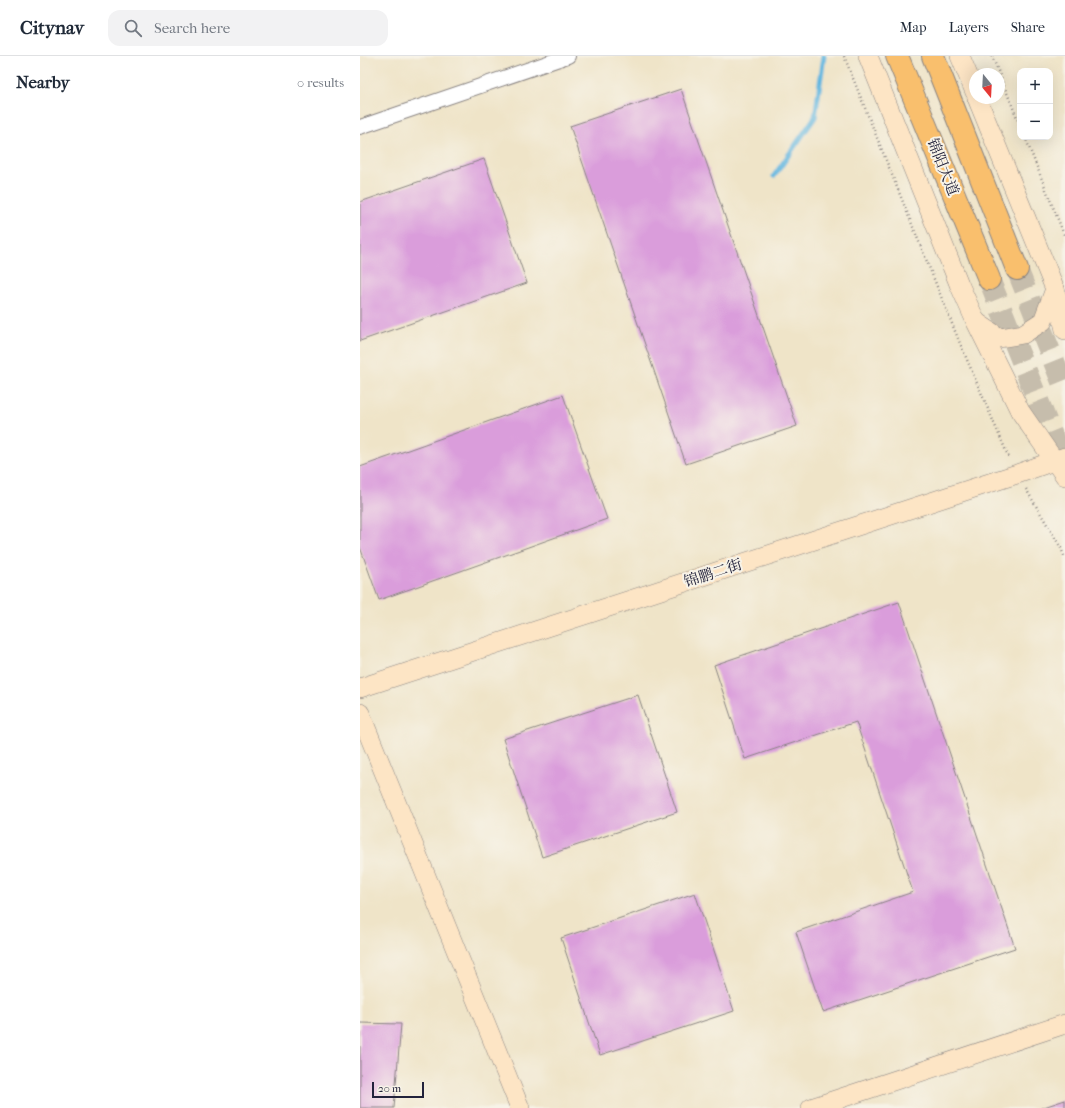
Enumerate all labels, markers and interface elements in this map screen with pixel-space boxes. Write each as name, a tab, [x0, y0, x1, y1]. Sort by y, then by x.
search box	[108, 10, 388, 46]
text: Citynav	[20, 17, 84, 39]
icon: search	[122, 17, 144, 39]
text: Search here	[154, 19, 230, 37]
text: Map	[900, 19, 927, 36]
text: Layers	[949, 19, 989, 36]
text: Share	[1011, 19, 1045, 36]
north arrow	[969, 68, 1005, 104]
map controls	[1017, 68, 1053, 140]
button: +	[1017, 68, 1053, 104]
text: Nearby	[16, 72, 70, 92]
text: 0 results	[297, 75, 344, 90]
button: −	[1017, 104, 1053, 140]
street label: 锦阳大道	[923, 136, 963, 198]
street label: 锦鹏二街	[682, 555, 744, 591]
scale bar	[372, 1080, 424, 1099]
text: 20 m	[378, 1082, 401, 1095]

